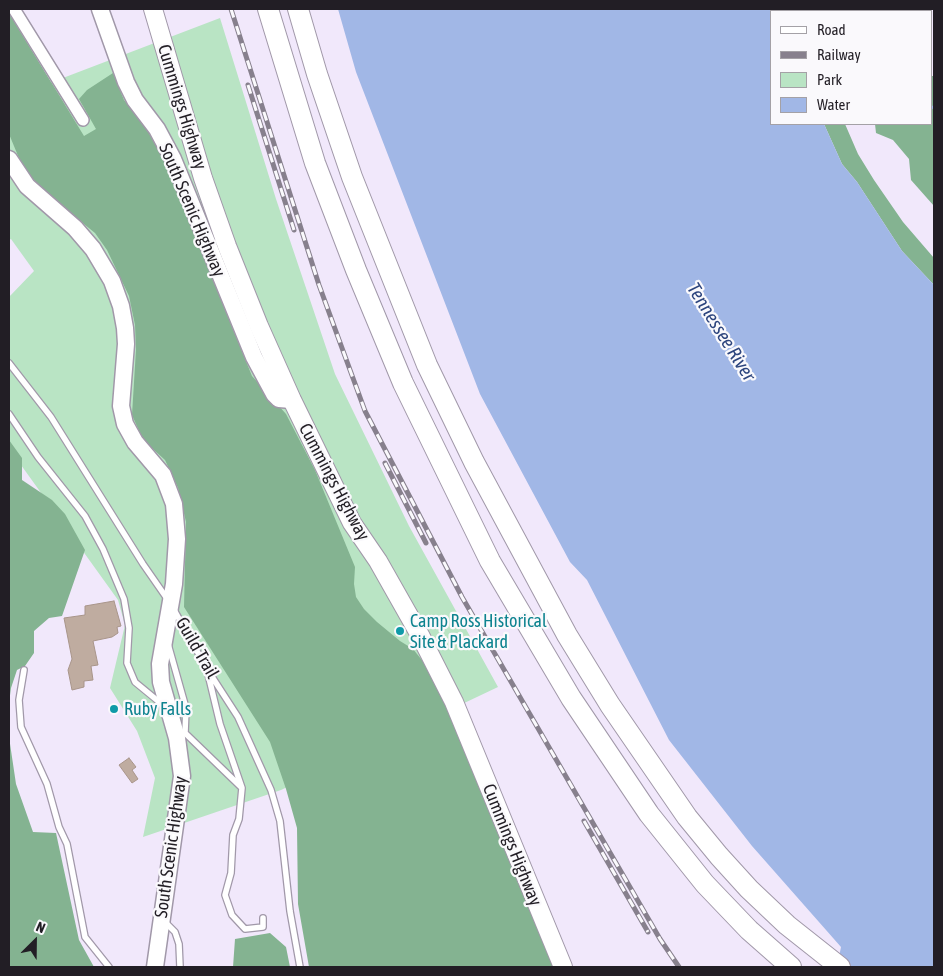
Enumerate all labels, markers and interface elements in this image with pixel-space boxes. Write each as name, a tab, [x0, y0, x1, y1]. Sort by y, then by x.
legend	[770, 10, 933, 125]
text: Road	[817, 21, 846, 38]
street label: Cummings Highway	[153, 42, 211, 172]
text: Railway	[817, 46, 861, 63]
text: Park	[817, 71, 842, 88]
text: Water	[817, 96, 850, 113]
street label: South Scenic Highway	[154, 140, 230, 280]
water label: Tennessee River	[682, 279, 760, 385]
street label: Cummings Highway	[294, 420, 374, 544]
place label: Camp Ross Historical Site & Plackard	[410, 610, 547, 652]
street label: Guild Trail	[171, 614, 223, 682]
marker: Camp Ross Historical Site & Plackard	[394, 625, 406, 637]
place label: Ruby Falls	[124, 698, 191, 720]
marker: Ruby Falls	[108, 703, 120, 715]
street label: South Scenic Highway	[150, 775, 192, 919]
street label: Cummings Highway	[478, 781, 546, 909]
north arrow	[10, 916, 60, 966]
text: N	[34, 918, 48, 936]

